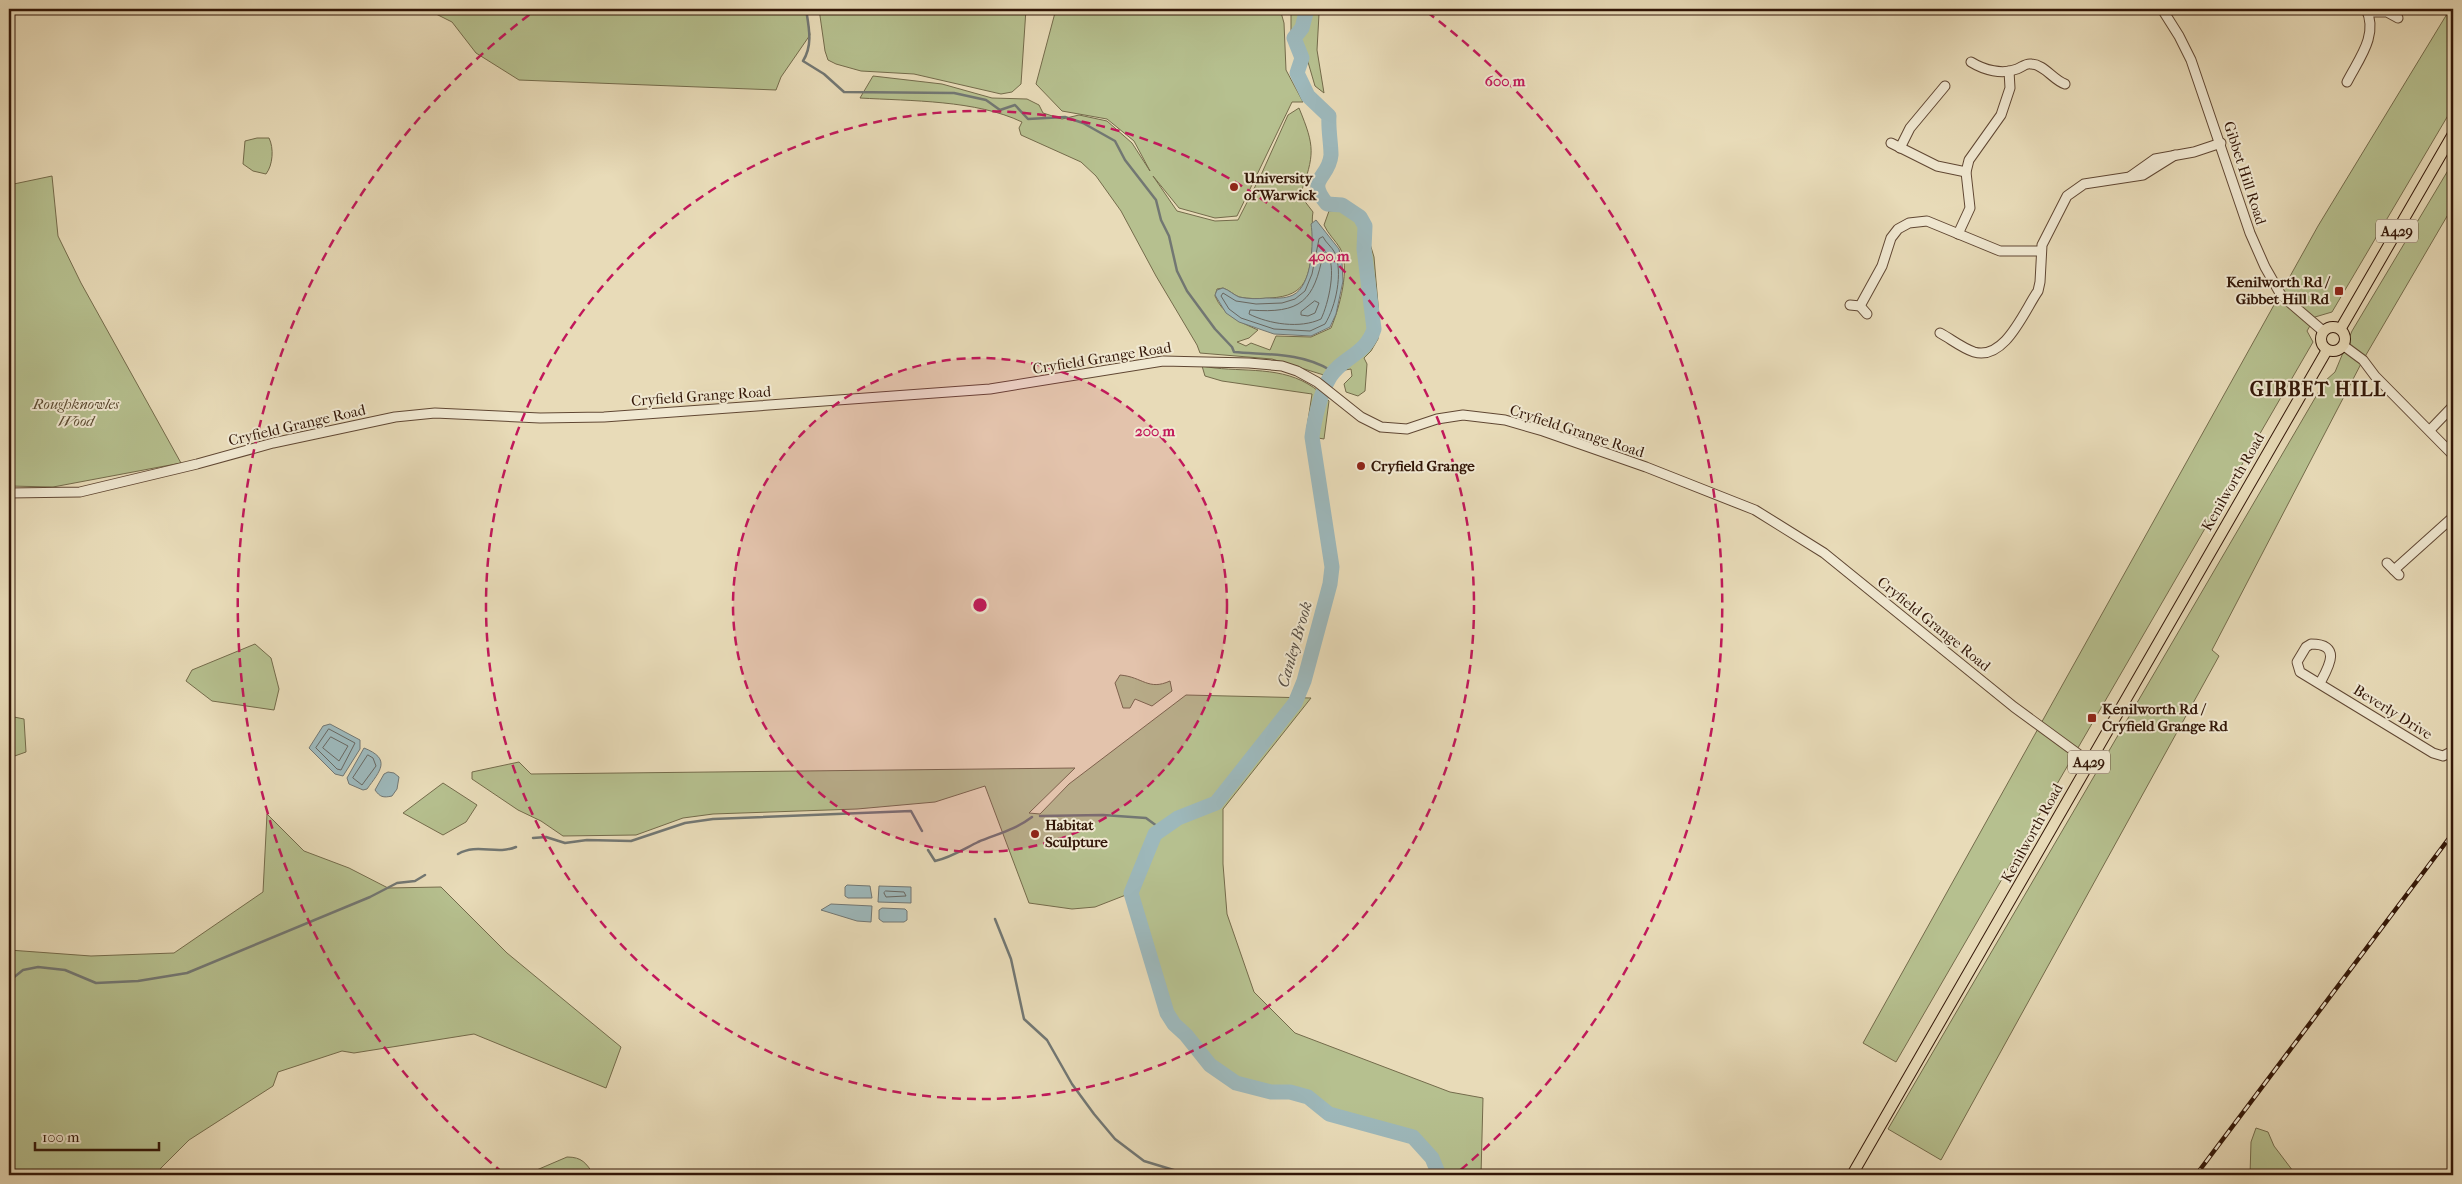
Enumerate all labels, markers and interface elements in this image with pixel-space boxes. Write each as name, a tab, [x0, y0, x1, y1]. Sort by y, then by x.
text: 600 m	[1485, 72, 1526, 90]
street label: Gibbet Hill Road	[2220, 119, 2270, 228]
place label: University of Warwick	[1243, 169, 1318, 204]
marker: University of Warwick	[1228, 181, 1240, 193]
road number: A429	[2376, 220, 2418, 242]
text: 400 m	[1307, 247, 1350, 265]
place label: Kenilworth Rd / Gibbet Hill Rd	[2226, 273, 2331, 308]
marker: Kenilworth Rd / Gibbet Hill Rd	[2333, 285, 2345, 297]
street label: Cryfield Grange Road	[1031, 338, 1173, 378]
district label: GIBBET HILL	[2250, 378, 2386, 401]
street label: Cryfield Grange Road	[630, 382, 772, 410]
park label: Roughknowles Wood	[32, 395, 120, 430]
street label: Cryfield Grange Road	[227, 400, 368, 450]
street label: Cryfield Grange Road	[1508, 401, 1647, 461]
text: 200 m	[1135, 422, 1175, 440]
street label: Kenilworth Road	[2198, 429, 2269, 534]
place label: Cryfield Grange	[1371, 457, 1475, 475]
marker: Cryfield Grange	[1355, 460, 1367, 472]
street label: Cryfield Grange Road	[1874, 573, 1995, 676]
centre of rings	[971, 596, 989, 614]
water label: Canley Brook	[1273, 599, 1316, 689]
street label: Beverly Drive	[2350, 681, 2436, 744]
place label: Kenilworth Rd / Cryfield Grange Rd	[2102, 700, 2229, 735]
marker: Kenilworth Rd / Cryfield Grange Rd	[2086, 712, 2098, 724]
road number: A429	[2068, 750, 2110, 774]
street label: Kenilworth Road	[1997, 780, 2067, 886]
place label: Habitat Sculpture	[1045, 816, 1108, 851]
marker: Habitat Sculpture	[1029, 828, 1041, 840]
scale bar	[35, 1119, 159, 1151]
text: 100 m	[42, 1128, 80, 1146]

